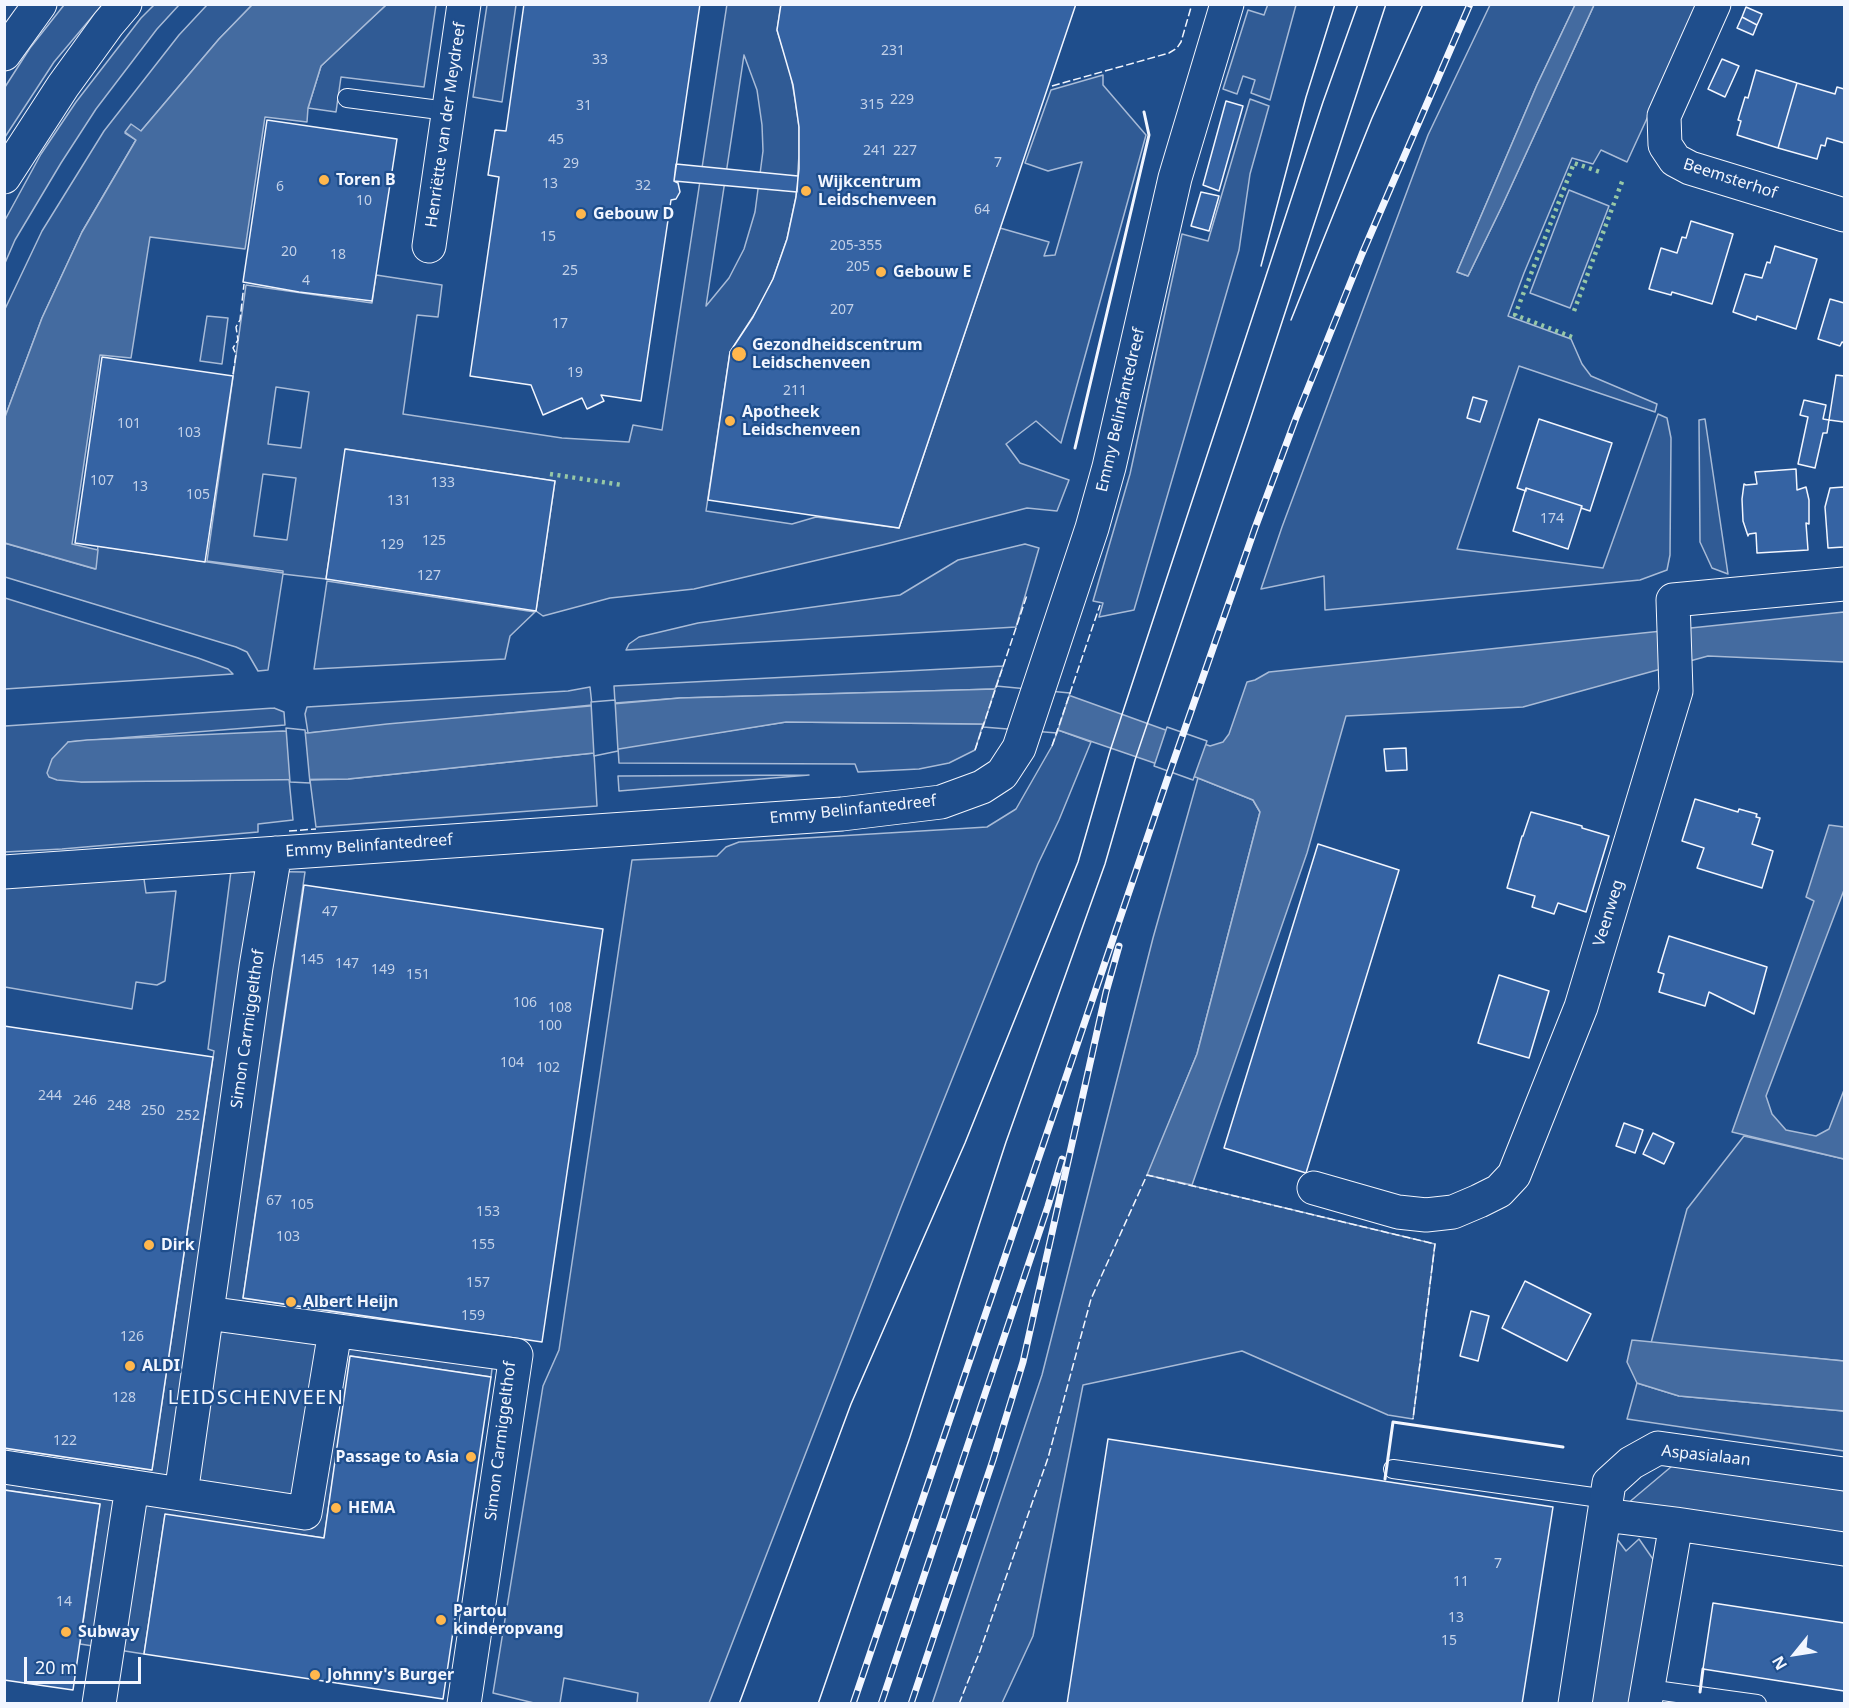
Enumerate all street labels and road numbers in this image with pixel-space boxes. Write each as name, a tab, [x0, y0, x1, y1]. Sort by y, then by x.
street label: Henriëtte van der Meydreef	[422, 21, 470, 229]
street label: Beemsterhof	[1681, 155, 1779, 203]
street label: Emmy Belinfantedreef	[1093, 326, 1149, 494]
street label: Emmy Belinfantedreef	[769, 792, 937, 828]
street label: Emmy Belinfantedreef	[285, 831, 453, 861]
street label: Veenweg	[1590, 877, 1628, 949]
street label: Simon Carmiggelthof	[227, 948, 269, 1110]
street label: Simon Carmiggelthof	[482, 1360, 520, 1522]
street label: Aspasialaan	[1661, 1442, 1751, 1470]

